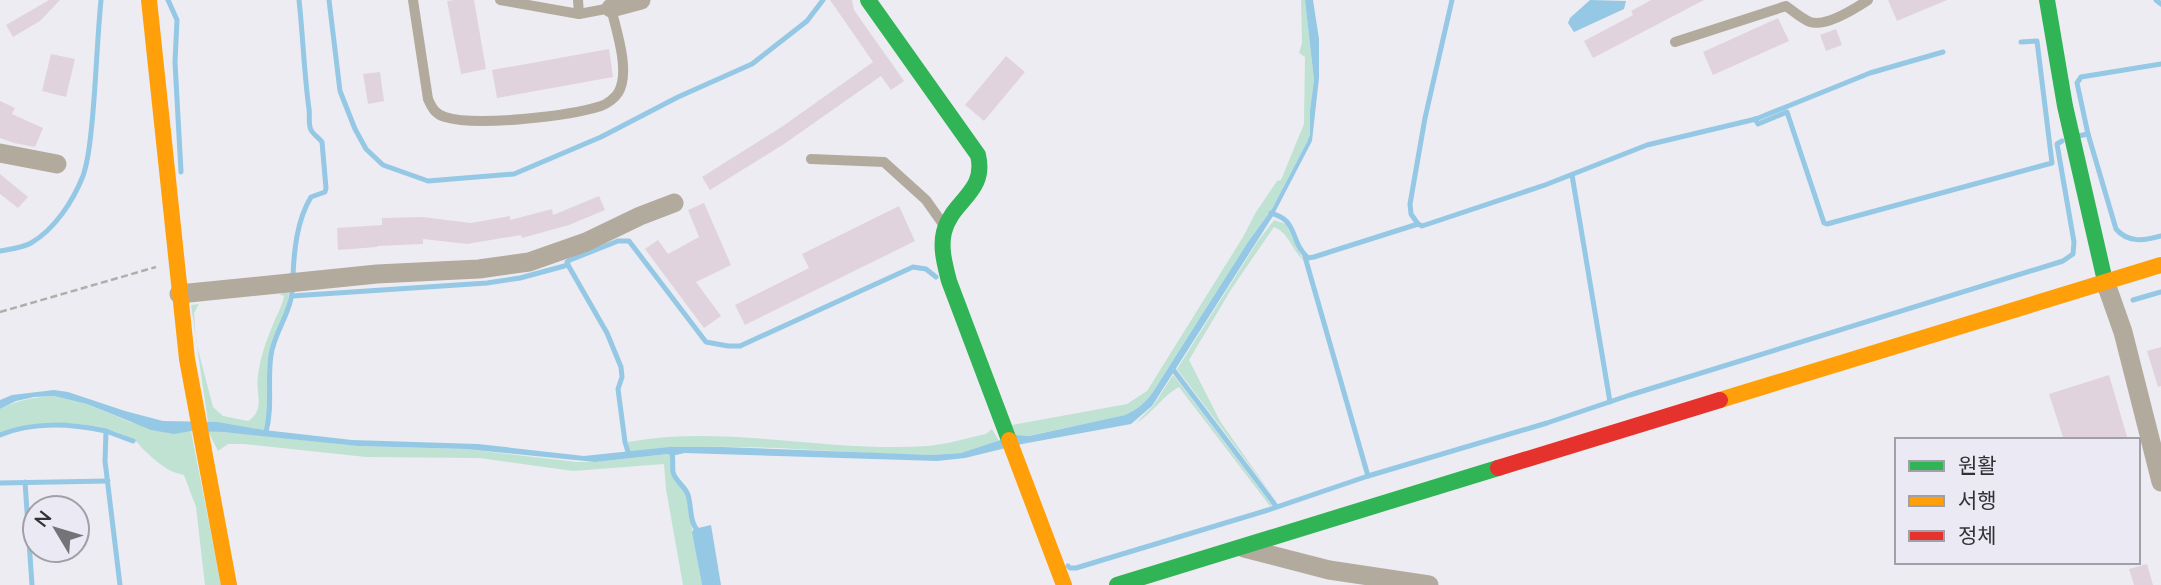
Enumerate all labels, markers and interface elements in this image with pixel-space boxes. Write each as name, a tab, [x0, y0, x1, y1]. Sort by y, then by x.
legend	[1895, 438, 2140, 564]
text: 원활	[1958, 452, 1997, 480]
text: 서행	[1958, 487, 1997, 515]
north arrow	[21, 494, 91, 564]
text: N	[29, 506, 58, 533]
text: 정체	[1958, 522, 1997, 550]

